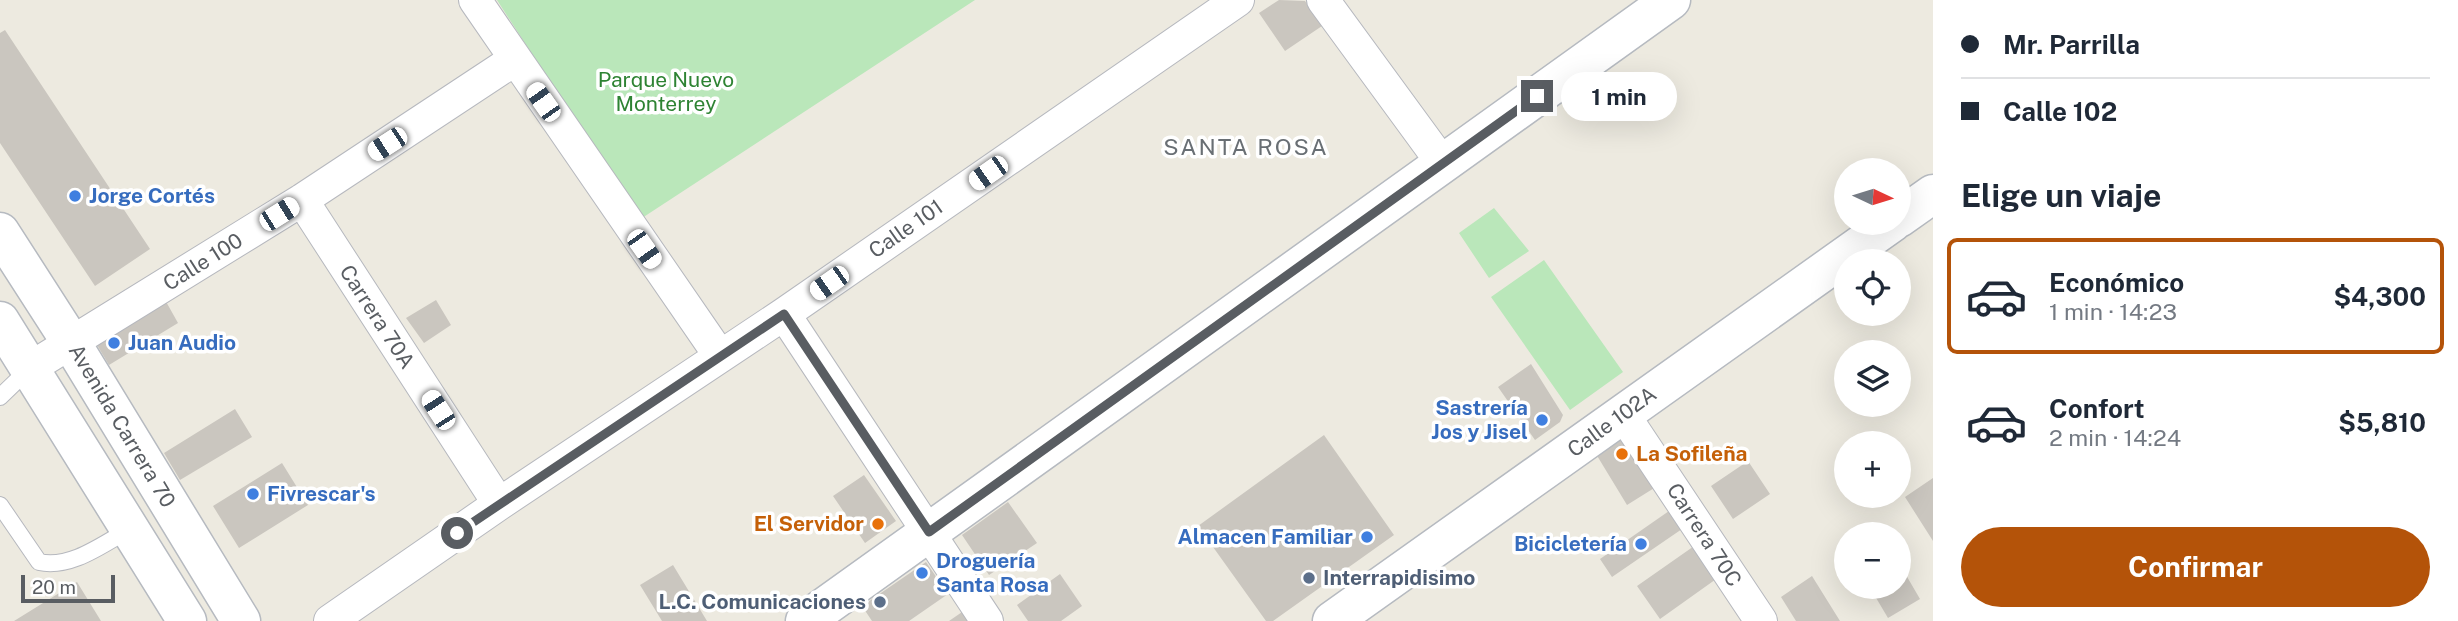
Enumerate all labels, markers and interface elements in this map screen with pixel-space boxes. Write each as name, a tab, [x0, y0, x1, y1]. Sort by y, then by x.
text: Mr. Parrilla	[2003, 29, 2140, 60]
park label: Parque Nuevo Monterrey	[598, 67, 734, 116]
callout: 1 min	[1562, 72, 1677, 120]
car	[523, 79, 564, 125]
route end	[1521, 80, 1553, 112]
text: 1 min	[1591, 83, 1647, 110]
text: Calle 102	[2003, 96, 2117, 127]
car	[364, 124, 411, 164]
district label: SANTA ROSA	[1163, 133, 1329, 160]
car	[965, 152, 1012, 194]
north arrow	[1834, 158, 1911, 234]
map controls	[1834, 158, 1911, 599]
text: Elige un viaje	[1961, 177, 2161, 214]
place label: Jorge Cortés	[89, 183, 215, 208]
marker: Jorge Cortés	[67, 188, 83, 204]
car	[256, 194, 303, 234]
street label: Calle 101	[864, 194, 948, 263]
car	[624, 226, 665, 272]
street label: Calle 100	[158, 227, 247, 296]
button: locate	[1834, 249, 1911, 326]
street label: Carrera 70A	[335, 260, 420, 373]
car	[806, 262, 853, 304]
icon: car	[1965, 265, 2028, 328]
text: Económico	[2049, 267, 2184, 298]
text: $4,300	[2333, 281, 2426, 312]
text: 1 min · 14:23	[2049, 298, 2177, 325]
place label: Juan Audio	[128, 330, 236, 355]
marker: Juan Audio	[106, 335, 122, 351]
street label: Avenida Carrera 70	[64, 340, 181, 512]
button: layers	[1834, 340, 1911, 417]
street label: Calle 102A	[1562, 381, 1661, 462]
car	[418, 387, 459, 433]
icon: car	[1965, 391, 2028, 454]
text: Confort	[2049, 393, 2145, 424]
place label: Sastrería Jos y Jisel	[1431, 395, 1528, 444]
text: $5,810	[2338, 407, 2426, 438]
marker: Sastrería Jos y Jisel	[1534, 412, 1550, 428]
text: 2 min · 14:24	[2049, 424, 2181, 451]
button: +	[1834, 431, 1911, 508]
place label: La Sofileña	[1636, 441, 1747, 466]
marker: La Sofileña	[1614, 446, 1630, 462]
street label: Carrera 70C	[1662, 478, 1747, 591]
place label: Fivrescar's	[267, 481, 376, 506]
marker: Fivrescar's	[245, 486, 261, 502]
place label: El Servidor	[754, 511, 864, 536]
marker: El Servidor	[870, 516, 886, 532]
route start	[441, 517, 473, 549]
button: −	[1834, 522, 1911, 599]
place label: Almacen Familiar	[1178, 524, 1353, 549]
button: Confirmar	[1961, 527, 2430, 607]
marker: Almacen Familiar	[1359, 529, 1375, 545]
place label: Bicicletería	[1514, 531, 1627, 556]
marker: Bicicletería	[1633, 536, 1649, 552]
place label: Droguería Santa Rosa	[936, 548, 1049, 597]
marker: Droguería Santa Rosa	[914, 565, 930, 581]
place label: Interrapidisimo	[1323, 565, 1475, 590]
marker: Interrapidisimo	[1301, 570, 1317, 586]
scale bar	[21, 572, 116, 604]
text: 20 m	[32, 576, 76, 598]
place label: L.C. Comunicaciones	[659, 589, 866, 614]
marker: L.C. Comunicaciones	[872, 594, 888, 610]

